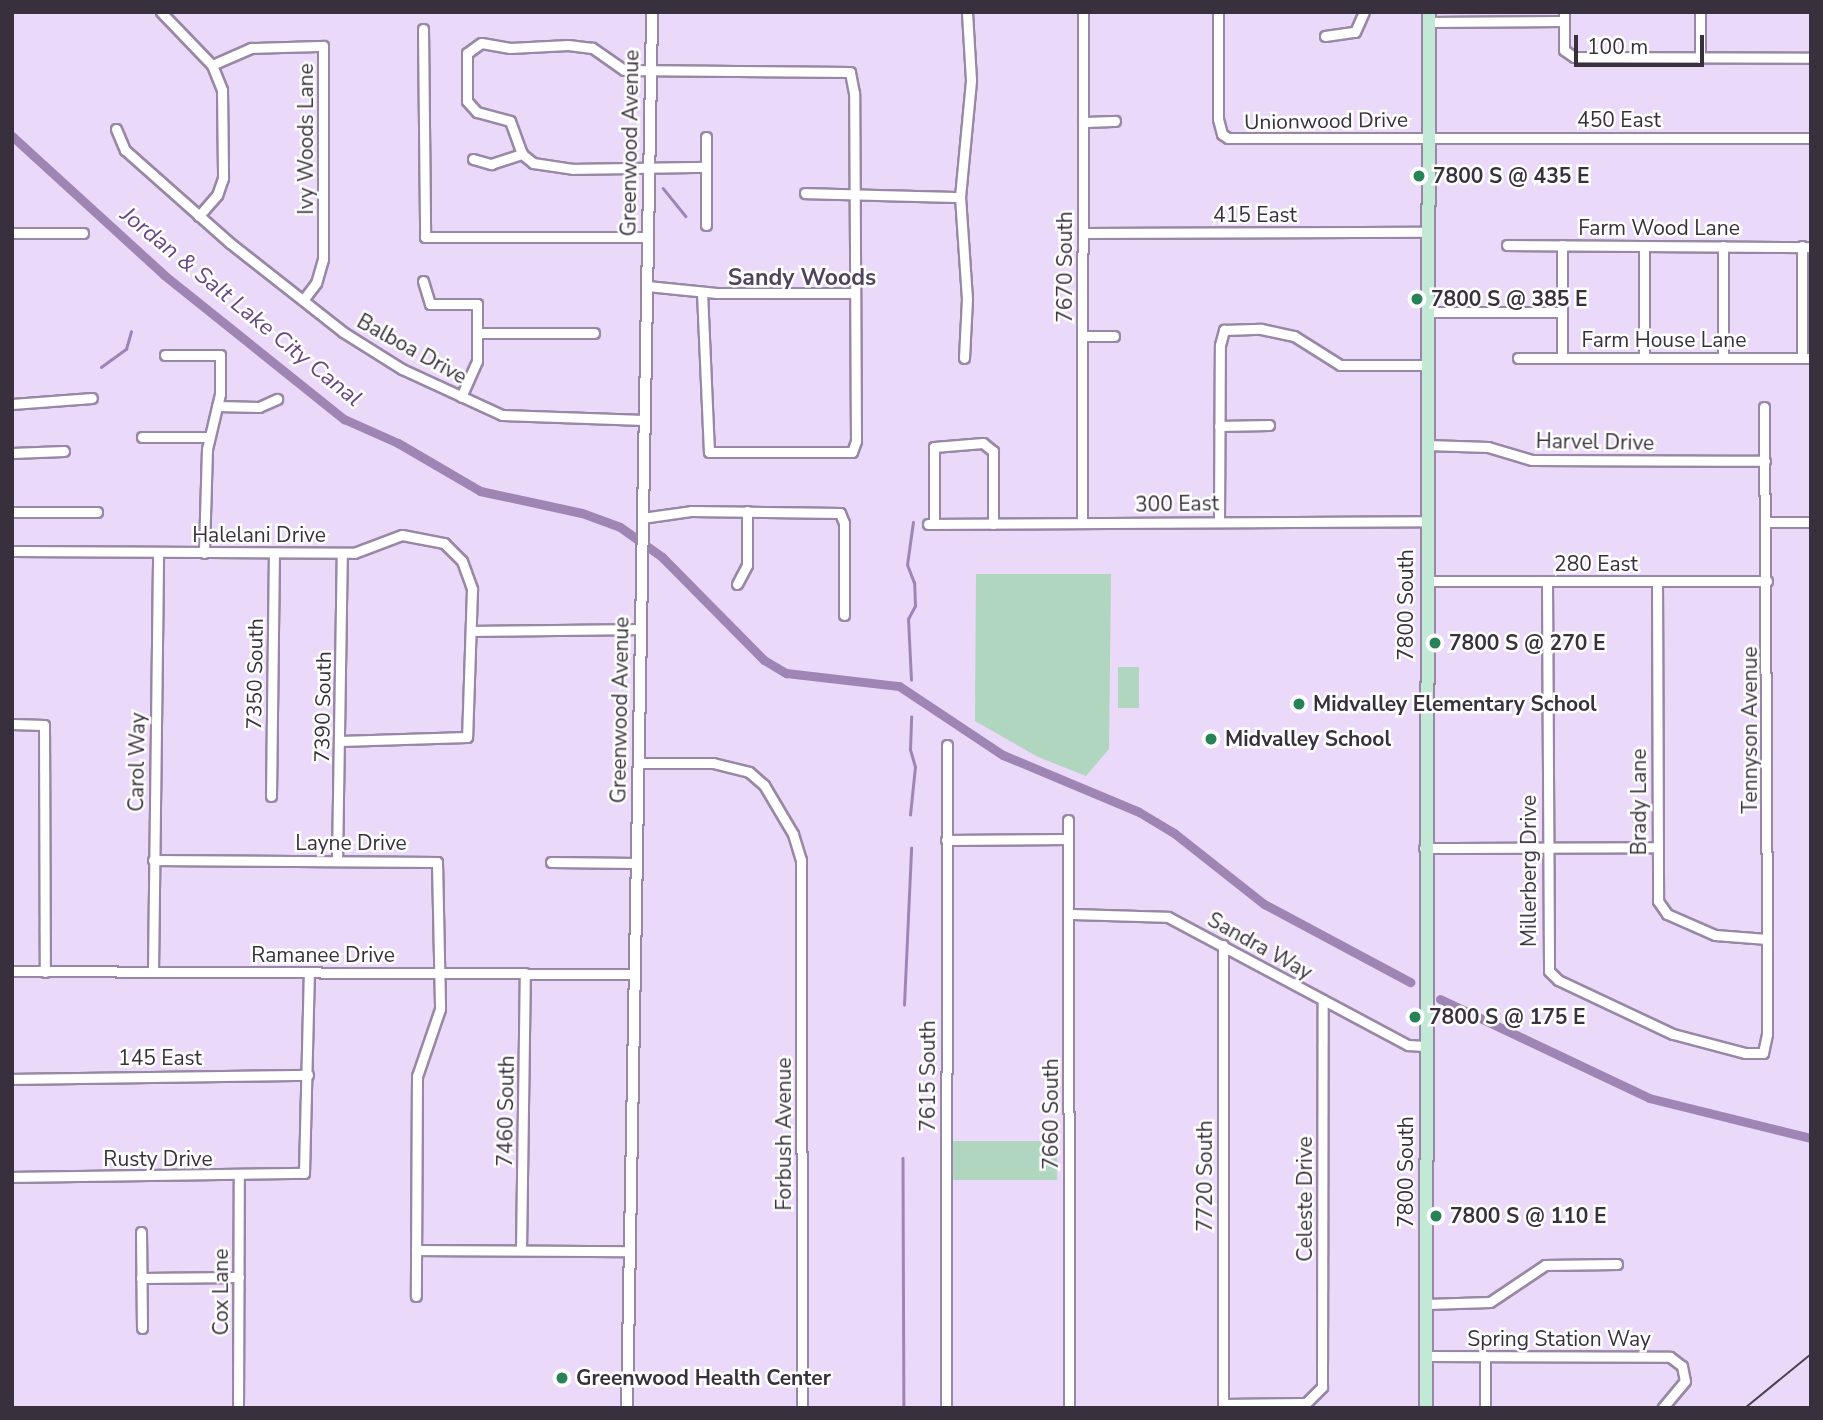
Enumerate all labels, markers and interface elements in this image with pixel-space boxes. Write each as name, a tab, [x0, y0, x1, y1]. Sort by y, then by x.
scale bar	[1578, 21, 1708, 65]
text: 100 m	[1587, 33, 1648, 61]
street label: Greenwood Avenue	[616, 49, 644, 237]
street label: Ivy Woods Lane	[293, 63, 319, 215]
street label: Unionwood Drive	[1244, 107, 1408, 135]
street label: 450 East	[1577, 107, 1661, 133]
place label: 7800 S @ 435 E	[1433, 163, 1590, 189]
marker: 7800 S @ 435 E	[1411, 168, 1427, 184]
water label: Jordan & Salt Lake City Canal	[115, 201, 367, 413]
street label: 415 East	[1213, 202, 1297, 228]
street label: 7670 South	[1052, 211, 1078, 323]
street label: Farm Wood Lane	[1578, 215, 1740, 241]
district label: Sandy Woods	[728, 264, 876, 292]
place label: 7800 S @ 385 E	[1431, 286, 1588, 312]
marker: 7800 S @ 385 E	[1409, 291, 1425, 307]
street label: Balboa Drive	[353, 308, 471, 390]
street label: Farm House Lane	[1582, 327, 1746, 353]
street label: Harvel Drive	[1536, 428, 1654, 456]
street label: 300 East	[1135, 491, 1219, 517]
street label: Halelani Drive	[192, 522, 326, 548]
street label: 7800 South	[1393, 549, 1419, 661]
street label: 280 East	[1554, 551, 1638, 577]
street label: Greenwood Avenue	[606, 616, 634, 804]
street label: 7350 South	[241, 618, 269, 730]
place label: 7800 S @ 270 E	[1449, 630, 1606, 656]
marker: 7800 S @ 270 E	[1427, 635, 1443, 651]
street label: Tennyson Avenue	[1737, 646, 1763, 814]
street label: 7390 South	[309, 651, 337, 763]
place label: Midvalley Elementary School	[1313, 691, 1597, 717]
marker: Midvalley Elementary School	[1291, 696, 1307, 712]
street label: Carol Way	[124, 712, 150, 812]
place label: Midvalley School	[1225, 726, 1391, 752]
marker: Midvalley School	[1203, 731, 1219, 747]
street label: Brady Lane	[1626, 749, 1652, 855]
street label: Millerberg Drive	[1516, 795, 1542, 947]
street label: Layne Drive	[295, 830, 407, 856]
street label: Sandra Way	[1203, 907, 1317, 985]
street label: Ramanee Drive	[251, 942, 395, 968]
place label: 7800 S @ 175 E	[1429, 1004, 1586, 1030]
marker: 7800 S @ 175 E	[1407, 1009, 1423, 1025]
street label: 7615 South	[915, 1020, 941, 1132]
street label: 145 East	[118, 1045, 202, 1071]
street label: 7460 South	[492, 1055, 520, 1167]
street label: Forbush Avenue	[771, 1057, 797, 1211]
street label: 7660 South	[1038, 1058, 1064, 1170]
street label: 7800 South	[1393, 1116, 1419, 1228]
street label: 7720 South	[1192, 1120, 1218, 1232]
street label: Celeste Drive	[1292, 1136, 1318, 1262]
street label: Rusty Drive	[103, 1146, 213, 1172]
place label: 7800 S @ 110 E	[1450, 1203, 1607, 1229]
marker: 7800 S @ 110 E	[1428, 1208, 1444, 1224]
street label: Cox Lane	[208, 1249, 234, 1335]
street label: Spring Station Way	[1467, 1326, 1651, 1352]
place label: Greenwood Health Center	[576, 1365, 831, 1391]
marker: Greenwood Health Center	[554, 1370, 570, 1386]

